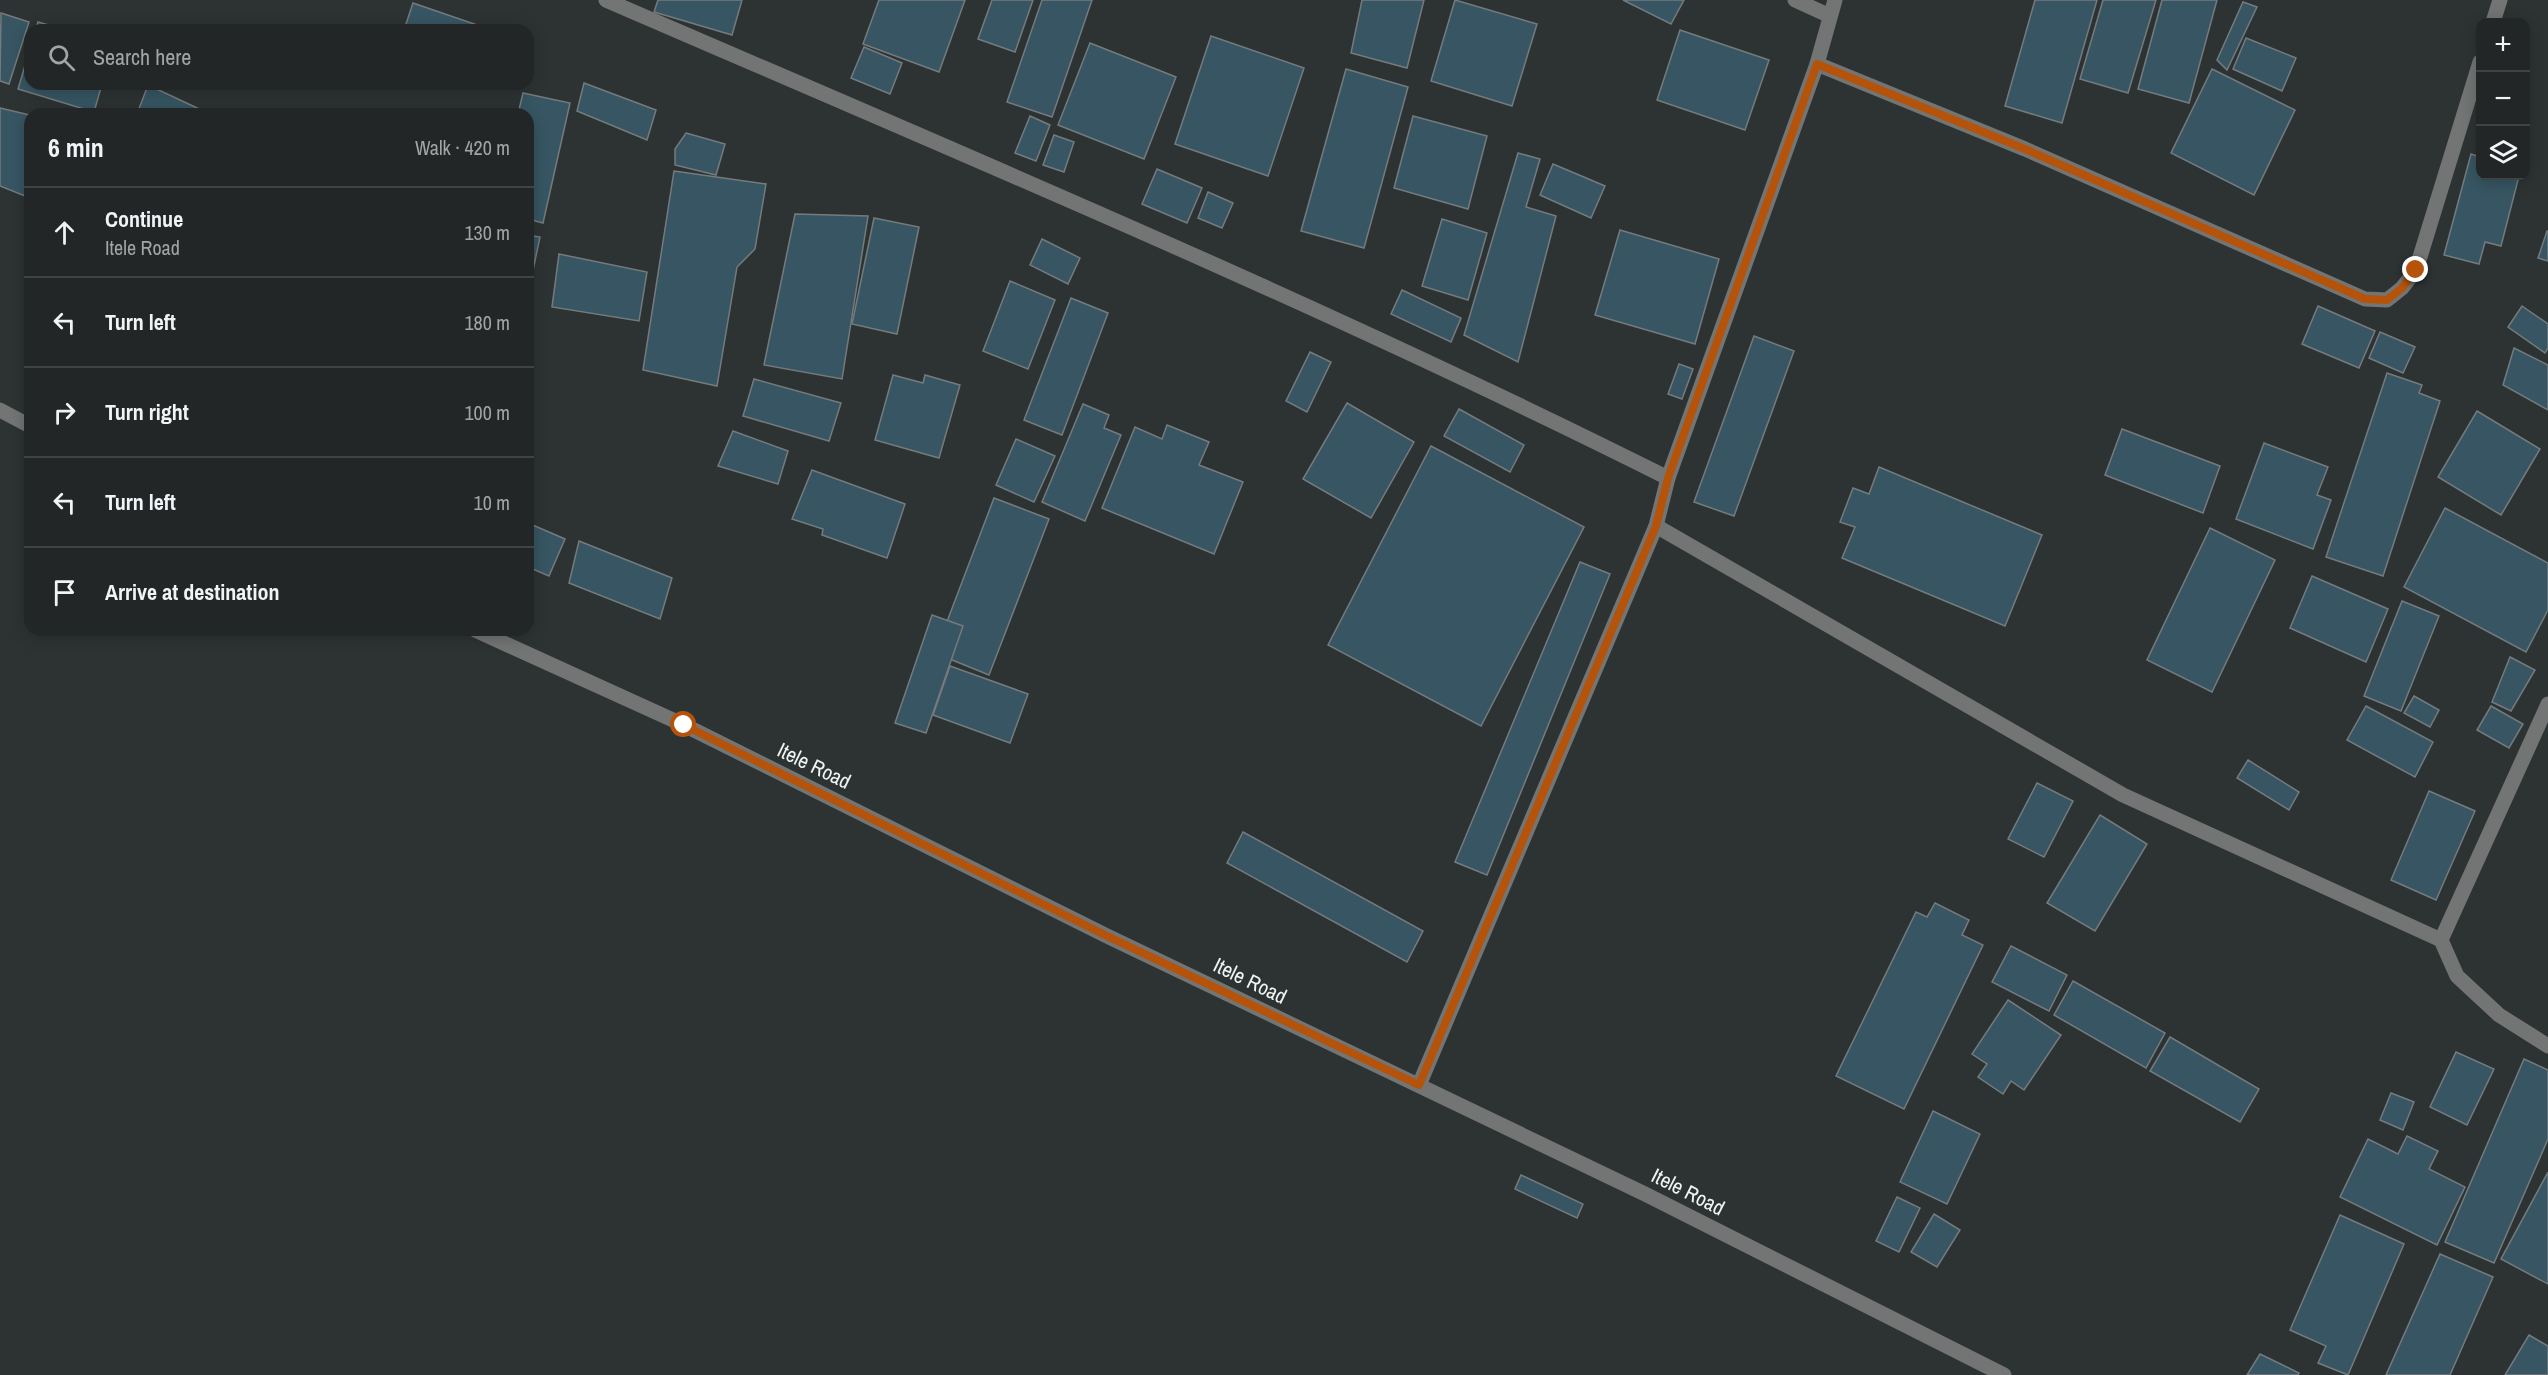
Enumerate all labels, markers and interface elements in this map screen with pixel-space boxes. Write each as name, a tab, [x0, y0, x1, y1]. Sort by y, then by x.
map controls	[2476, 18, 2530, 180]
button: +	[2476, 18, 2530, 72]
search box	[24, 24, 534, 90]
icon: search	[45, 41, 78, 74]
text: Search here	[93, 42, 191, 72]
button: −	[2476, 72, 2530, 126]
button: layers	[2476, 126, 2530, 180]
text: 6 min	[48, 130, 104, 165]
text: Walk · 420 m	[415, 134, 510, 161]
text: Continue	[105, 204, 183, 234]
icon: ahead	[48, 216, 81, 249]
text: 130 m	[464, 219, 510, 246]
text: Itele Road	[105, 234, 180, 261]
route end	[2402, 256, 2428, 282]
icon: left	[48, 306, 81, 339]
text: Turn left	[105, 307, 176, 337]
text: 180 m	[464, 309, 510, 336]
icon: right	[48, 396, 81, 429]
text: Turn right	[105, 397, 189, 427]
text: 100 m	[464, 399, 510, 426]
icon: left	[48, 486, 81, 519]
text: Turn left	[105, 487, 176, 517]
text: 10 m	[474, 489, 510, 516]
icon: arrive	[48, 576, 81, 609]
text: Arrive at destination	[105, 577, 279, 607]
route start	[670, 711, 696, 737]
street label: Itele Road	[773, 735, 856, 796]
street label: Itele Road	[1209, 950, 1292, 1011]
street label: Itele Road	[1647, 1161, 1730, 1222]

